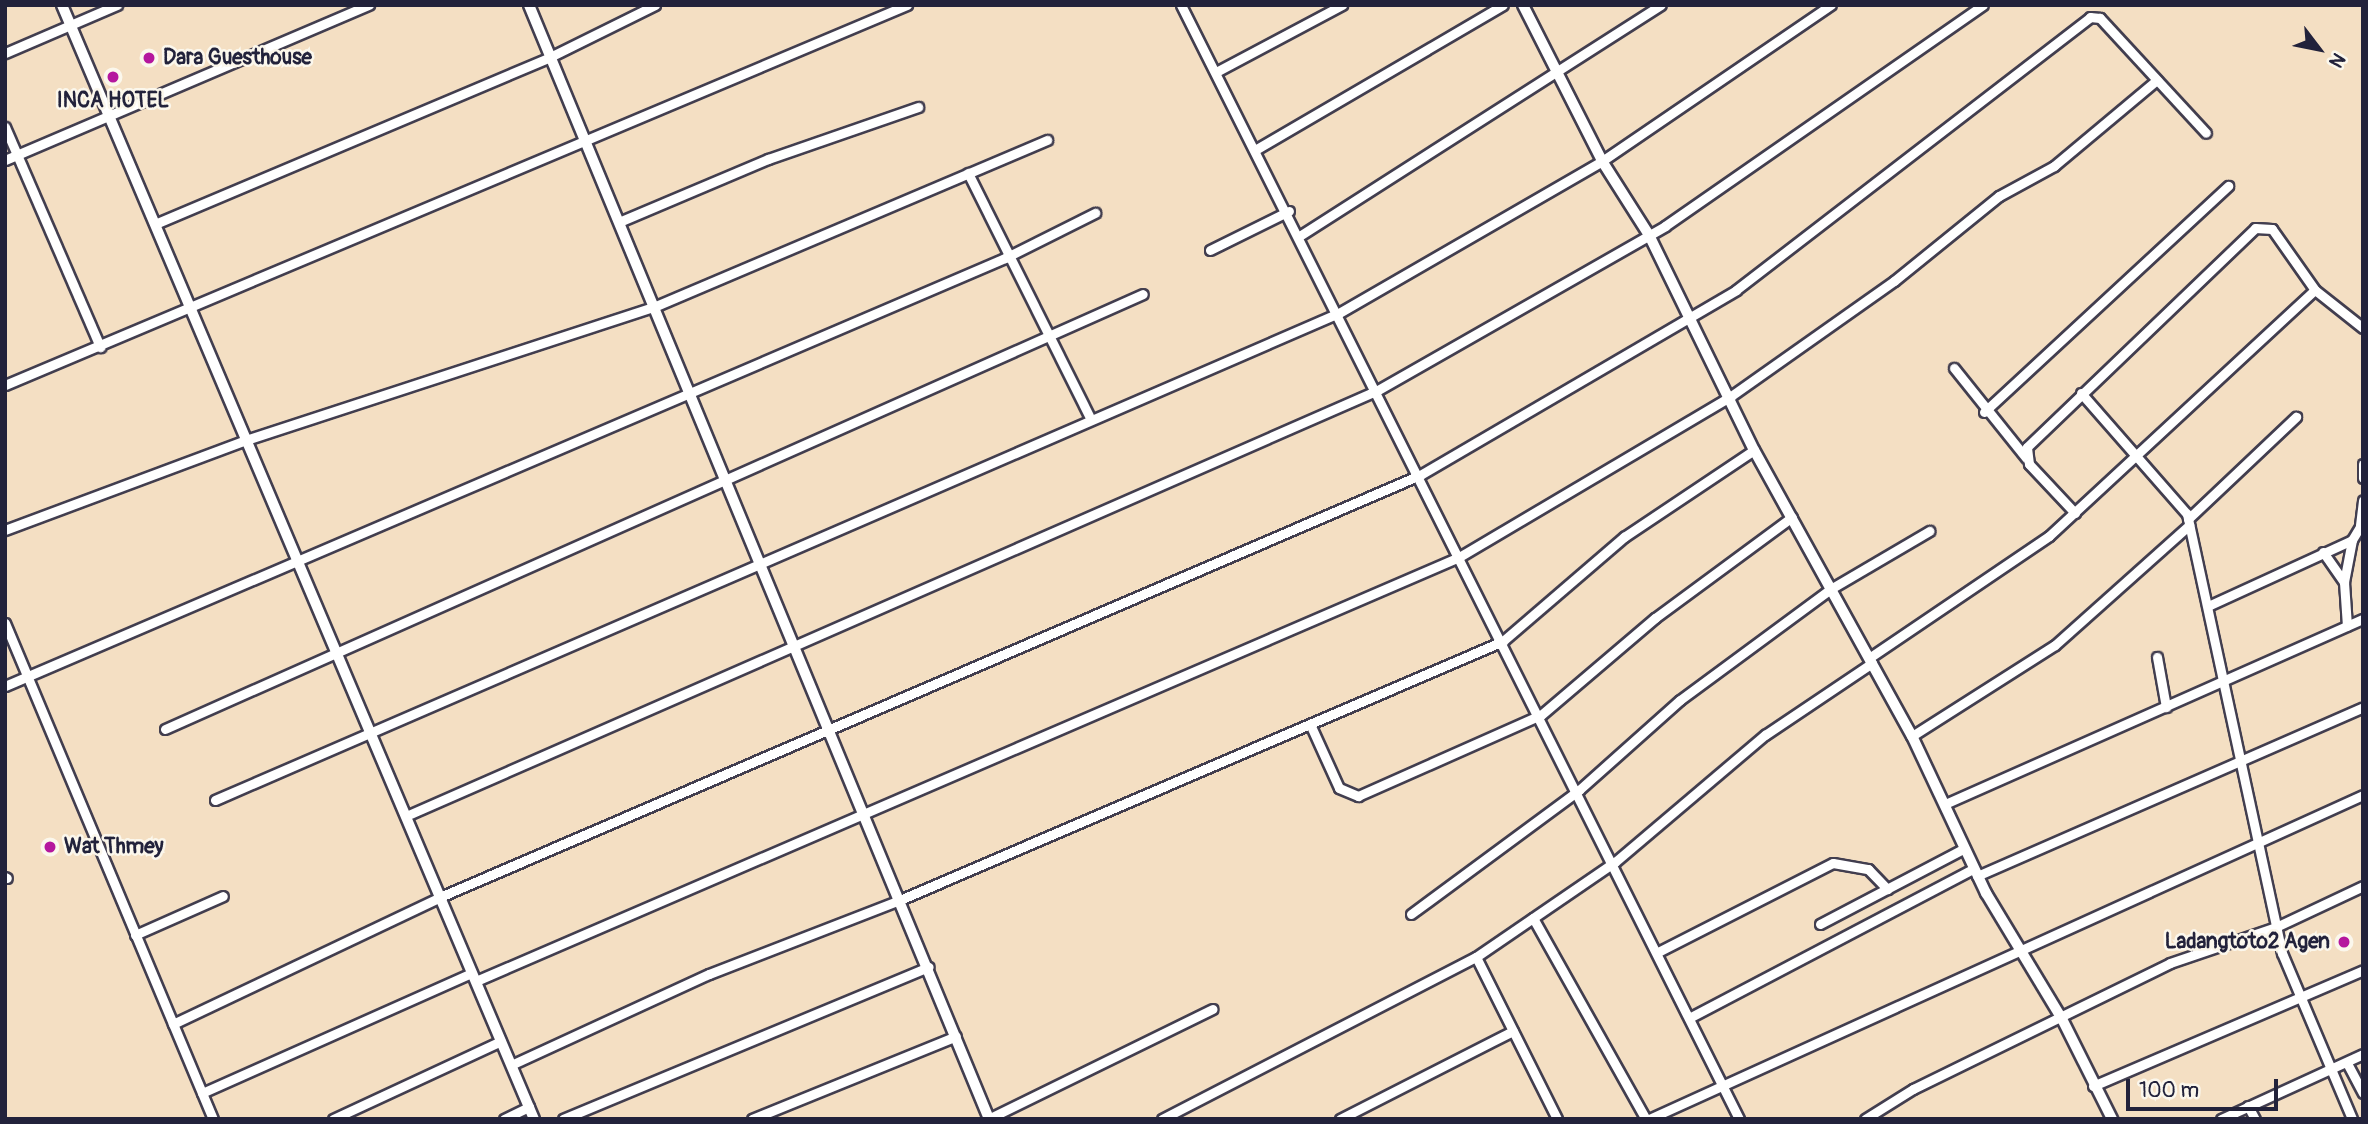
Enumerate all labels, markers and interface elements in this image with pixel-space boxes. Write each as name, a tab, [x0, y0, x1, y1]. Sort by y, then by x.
north arrow	[2284, 14, 2354, 84]
place label: Dara Guesthouse	[163, 45, 312, 71]
text: N	[2323, 48, 2350, 72]
marker: Dara Guesthouse	[141, 50, 157, 66]
marker: INCA HOTEL	[105, 69, 121, 85]
place label: INCA HOTEL	[57, 88, 169, 114]
place label: Wat Thmey	[64, 834, 164, 860]
marker: Wat Thmey	[42, 839, 58, 855]
place label: Ladangtoto2 Agen	[2165, 929, 2330, 955]
marker: Ladangtoto2 Agen	[2336, 934, 2352, 950]
scale bar	[2130, 1064, 2282, 1108]
text: 100 m	[2139, 1077, 2199, 1104]

